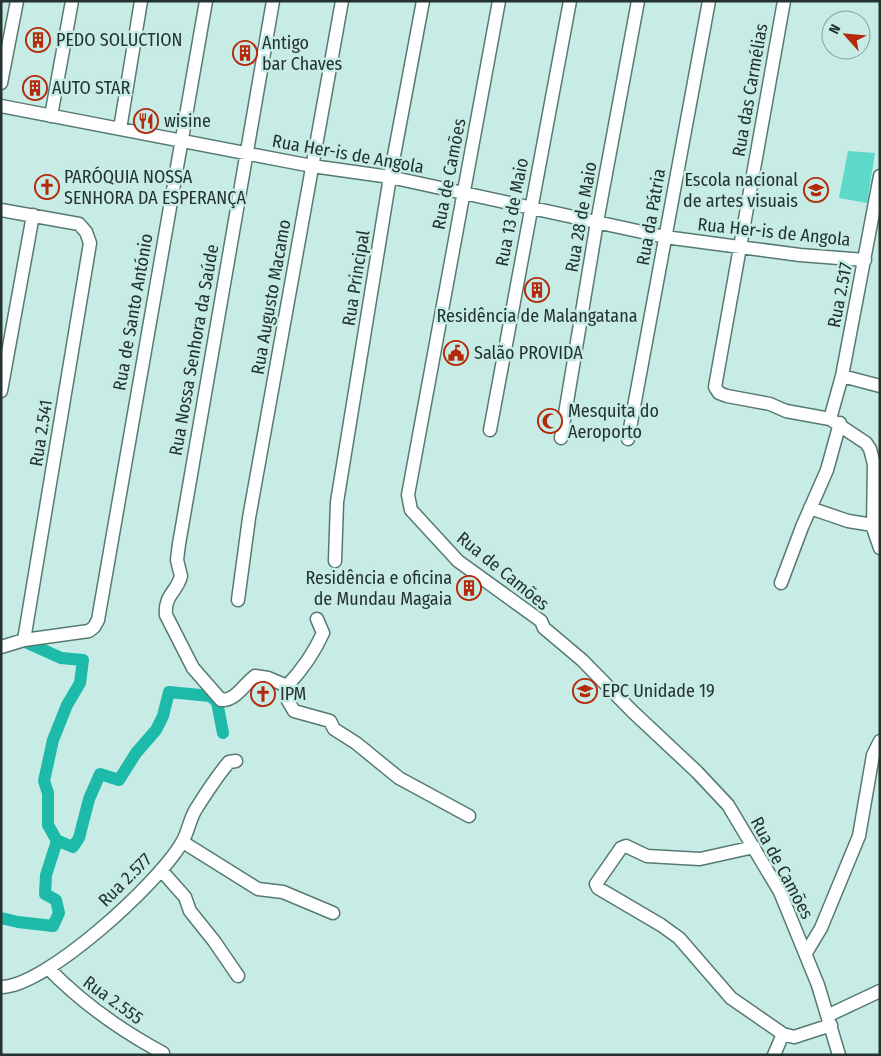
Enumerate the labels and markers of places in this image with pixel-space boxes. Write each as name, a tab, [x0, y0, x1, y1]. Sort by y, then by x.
building icon: PEDO SOLUCTION	[25, 27, 51, 53]
place label: PEDO SOLUCTION	[56, 29, 183, 51]
place label: Antigo bar Chaves	[262, 32, 343, 75]
building icon: Antigo bar Chaves	[232, 40, 258, 66]
building icon: AUTO STAR	[22, 75, 48, 101]
place label: AUTO STAR	[52, 77, 131, 99]
restaurant icon: wisine	[133, 108, 159, 134]
place label: wisine	[164, 110, 211, 132]
place label: PARÓQUIA NOSSA SENHORA DA ESPERANÇA	[64, 166, 246, 209]
place label: Escola nacional de artes visuais	[683, 169, 798, 212]
church icon: PARÓQUIA NOSSA SENHORA DA ESPERANÇA	[34, 174, 60, 200]
school or university icon: Escola nacional de artes visuais	[803, 177, 829, 203]
building icon: Residência de Malangatana	[524, 277, 550, 303]
place label: Residência de Malangatana	[437, 305, 638, 327]
public building icon: Salão PROVIDA	[443, 340, 469, 366]
place label: Salão PROVIDA	[474, 342, 583, 364]
place label: Mesquita do Aeroporto	[568, 400, 659, 443]
mosque icon: Mesquita do Aeroporto	[537, 408, 563, 434]
place label: Residência e oficina de Mundau Magaia	[305, 567, 452, 610]
building icon: Residência e oficina de Mundau Magaia	[456, 575, 482, 601]
school or university icon: EPC Unidade 19	[572, 678, 598, 704]
place label: EPC Unidade 19	[602, 680, 715, 702]
church icon: IPM	[250, 681, 276, 707]
place label: IPM	[280, 683, 306, 705]

